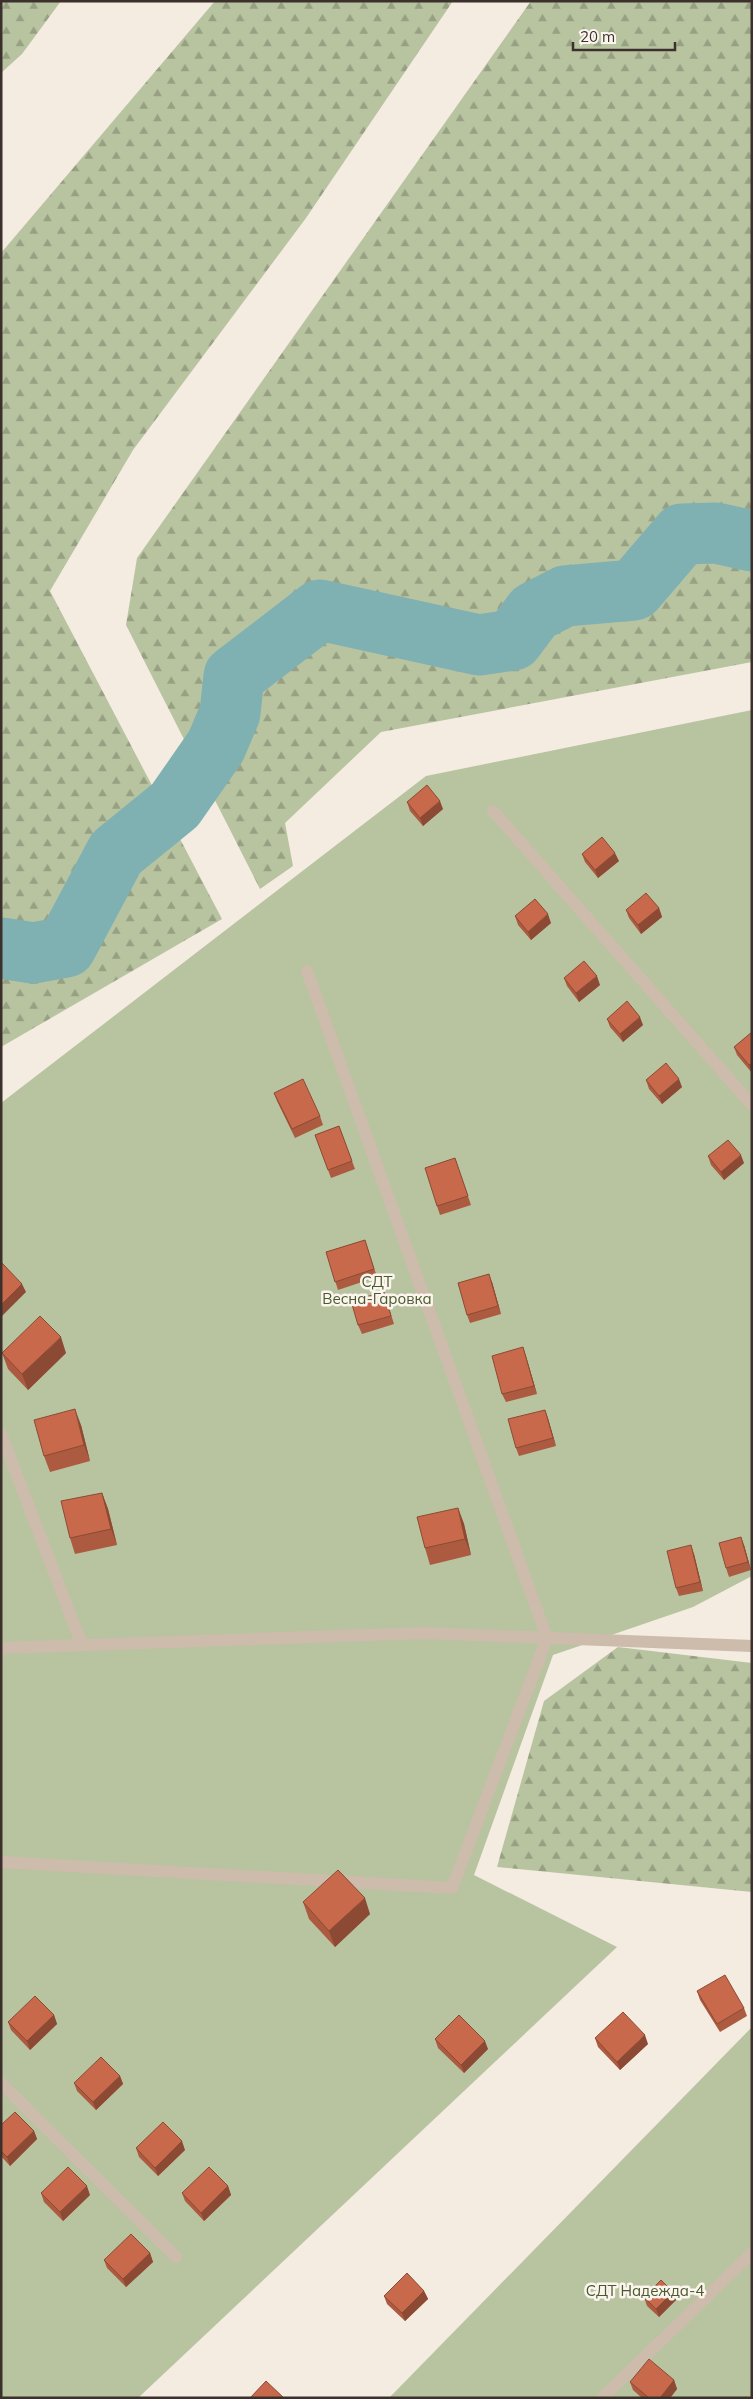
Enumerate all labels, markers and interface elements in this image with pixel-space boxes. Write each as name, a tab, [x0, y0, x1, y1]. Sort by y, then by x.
scale bar	[573, 20, 676, 52]
text: 20 m	[580, 27, 615, 46]
park label: СДТ Весна-Гаровка	[322, 1272, 432, 1308]
park label: СДТ Надежда-4	[586, 2281, 704, 2300]

